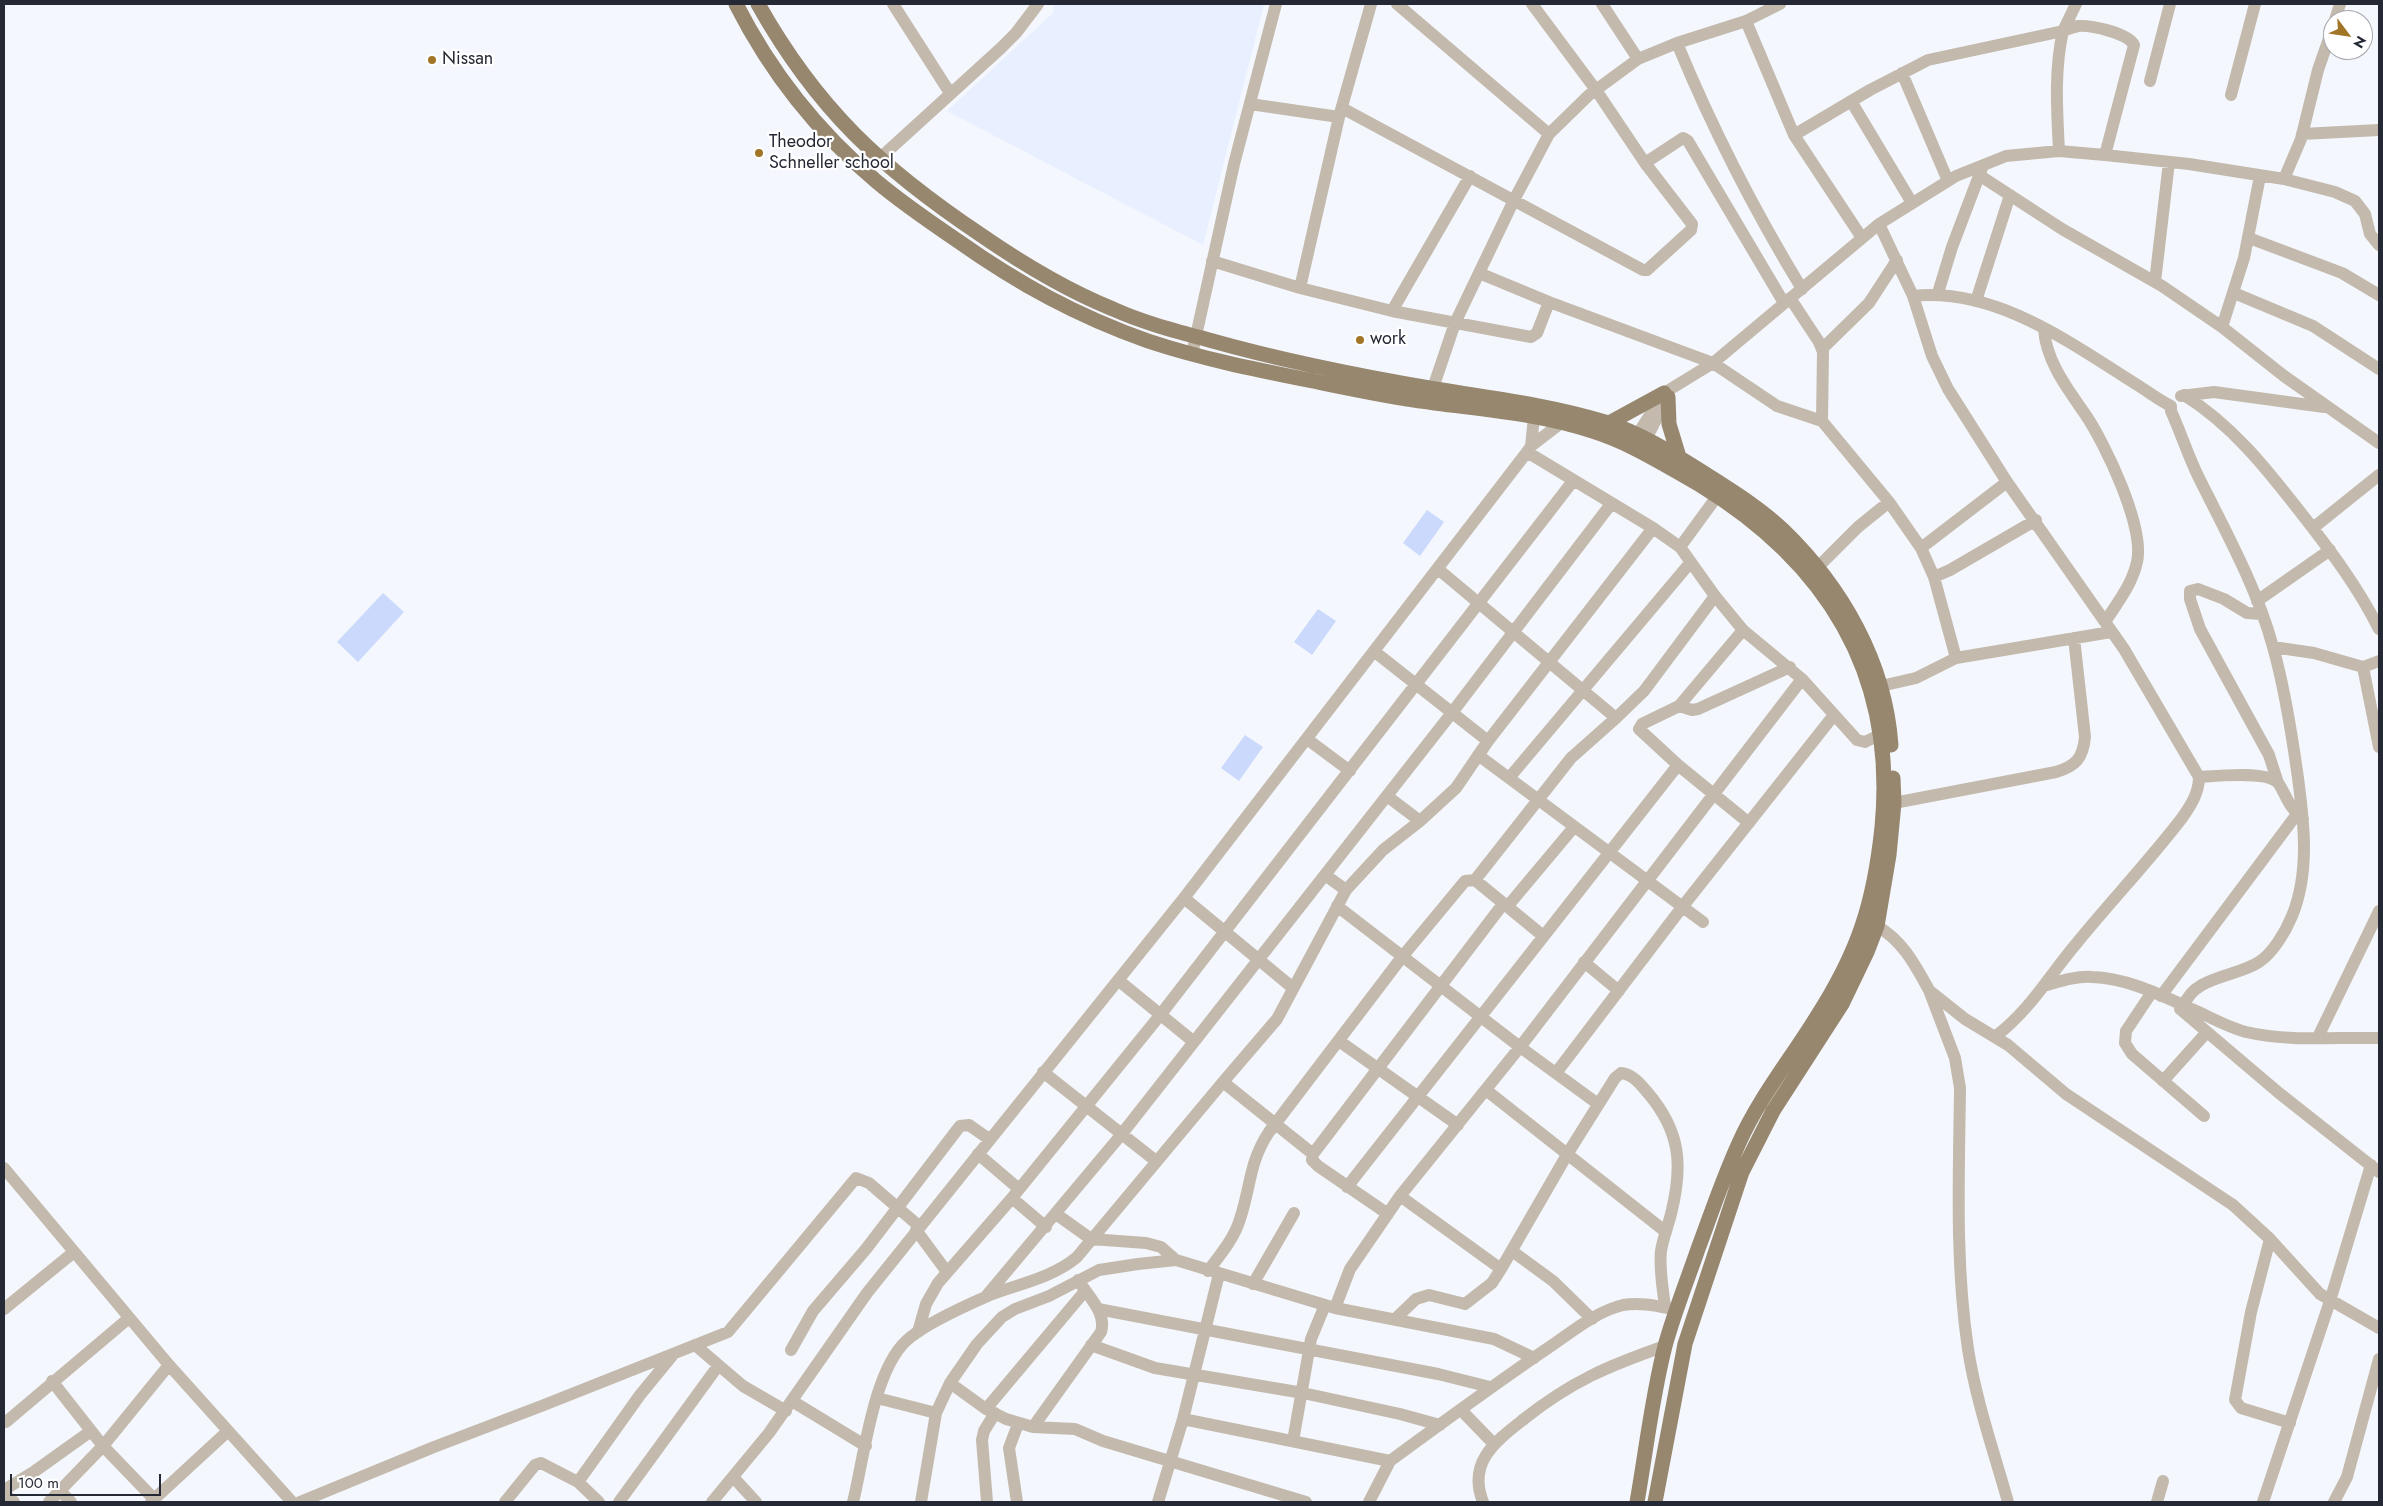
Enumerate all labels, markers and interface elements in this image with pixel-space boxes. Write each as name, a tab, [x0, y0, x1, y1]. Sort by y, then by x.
north arrow	[2323, 10, 2373, 60]
text: N	[2349, 32, 2371, 52]
place label: Nissan	[442, 49, 493, 71]
marker: Nissan	[426, 54, 438, 66]
place label: Theodor Schneller school	[769, 132, 894, 174]
marker: Theodor Schneller school	[753, 147, 765, 159]
place label: work	[1370, 329, 1406, 351]
marker: work	[1354, 334, 1366, 346]
scale bar	[12, 1464, 164, 1496]
text: 100 m	[18, 1472, 59, 1494]

